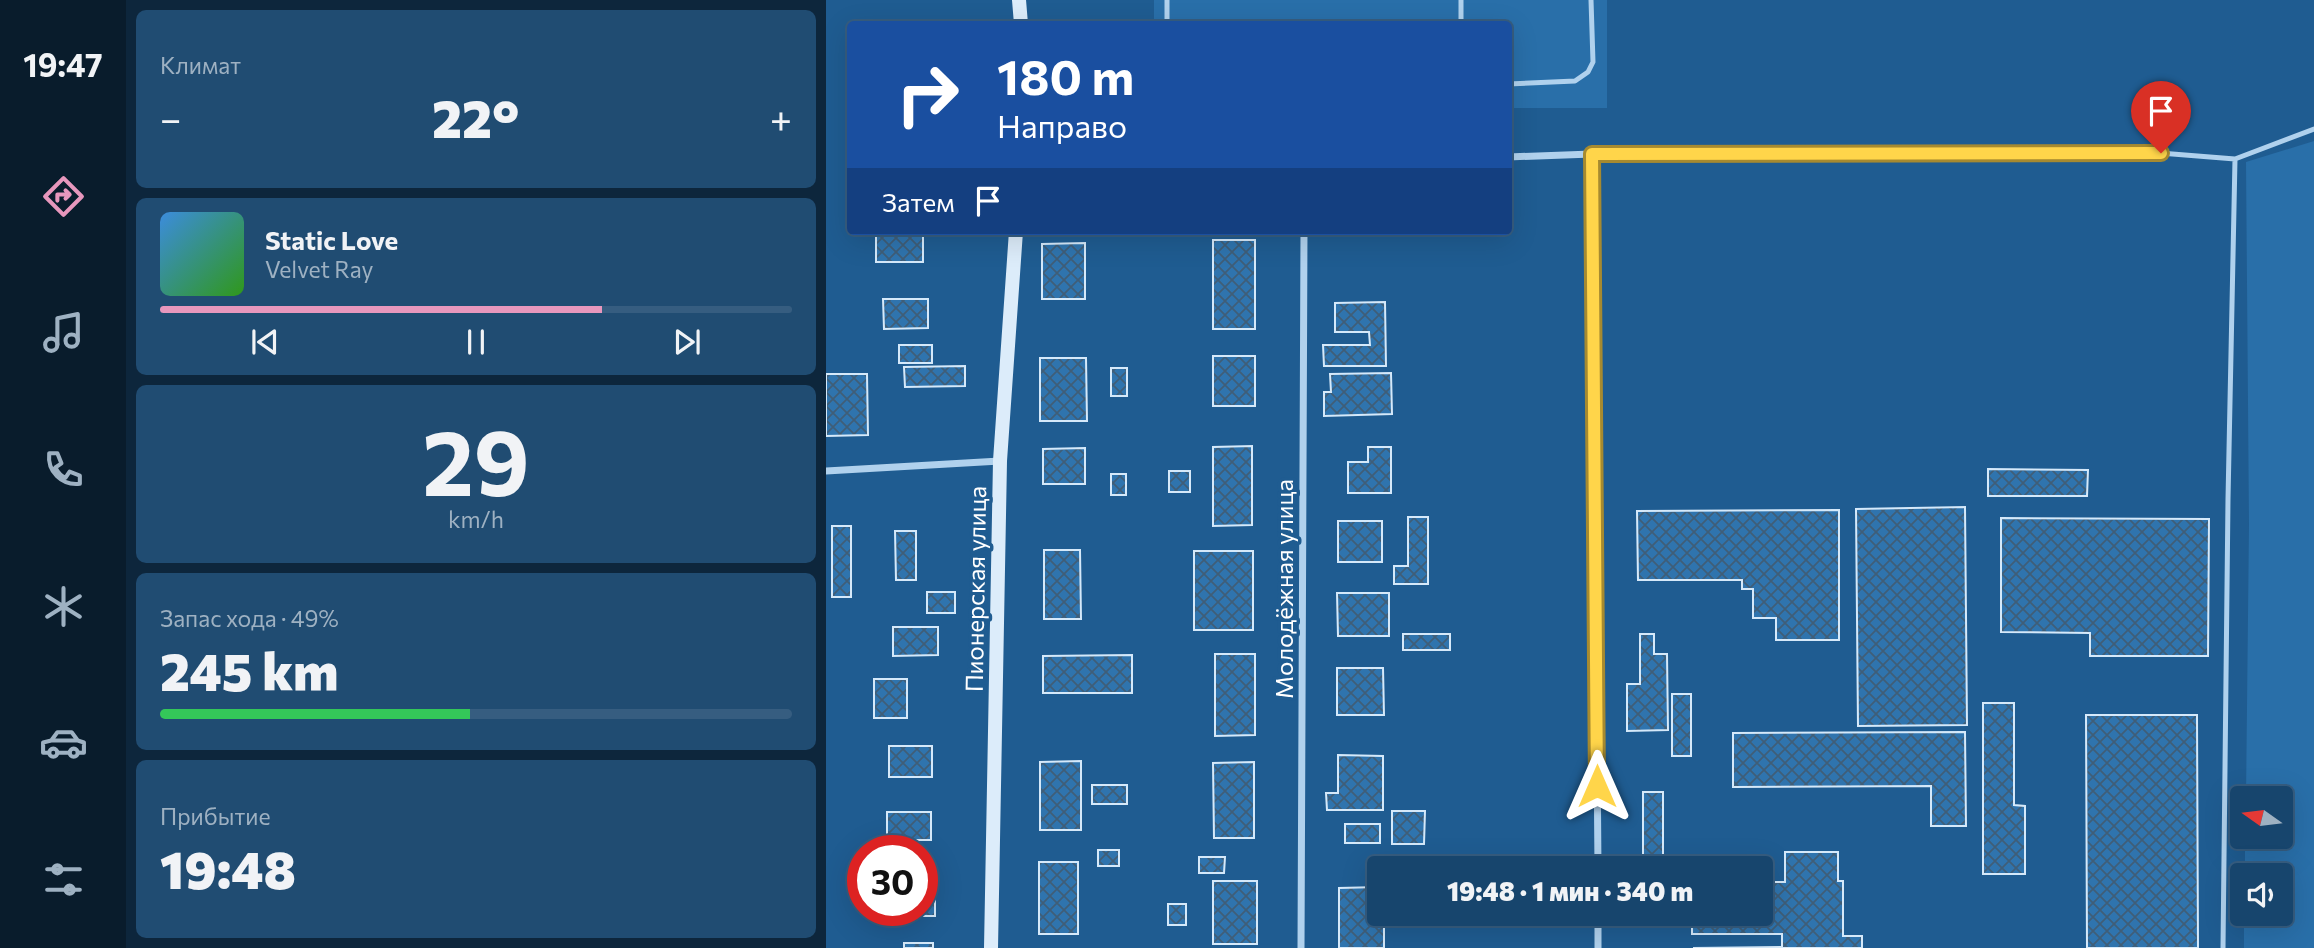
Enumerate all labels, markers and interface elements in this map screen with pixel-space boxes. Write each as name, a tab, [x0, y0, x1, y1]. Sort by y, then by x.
text: 19:47	[23, 44, 103, 84]
text: 180 m	[997, 45, 1134, 105]
icon: right	[882, 49, 973, 140]
text: Климат	[160, 51, 241, 79]
pin	[2131, 81, 2191, 153]
text: 22°	[432, 85, 519, 149]
icon: arrive	[2142, 92, 2180, 130]
text: −	[160, 94, 182, 141]
text: +	[770, 94, 792, 141]
text: Направо	[997, 105, 1127, 145]
icon: directions	[39, 172, 88, 221]
icon: arrive	[969, 182, 1007, 220]
text: Затем	[882, 186, 955, 217]
text: Static Love	[265, 224, 398, 255]
text: Velvet Ray	[265, 255, 373, 283]
icon: music	[39, 308, 88, 357]
icon: previous	[246, 323, 284, 361]
icon: pause	[457, 323, 495, 361]
icon: next	[668, 323, 706, 361]
text: 29	[422, 403, 530, 515]
icon: phone	[39, 445, 88, 494]
street label: Молодёжная улица	[1269, 479, 1298, 699]
street label: Пионерская улица	[959, 486, 991, 692]
text: km/h	[448, 505, 504, 533]
icon: climate	[39, 582, 88, 631]
text: Запас хода · 49%	[160, 604, 339, 632]
text: 245 km	[160, 638, 338, 702]
icon: car	[39, 718, 88, 767]
position arrow	[1560, 749, 1634, 823]
north arrow	[2230, 786, 2292, 849]
map controls	[2230, 786, 2293, 926]
text: Прибытие	[160, 802, 271, 830]
speed limit sign: 30	[847, 835, 938, 926]
text: 19:48	[160, 836, 296, 900]
icon: filters	[39, 855, 88, 904]
button: sound	[2230, 863, 2293, 926]
text: 19:48 · 1 мин · 340 m	[1447, 875, 1693, 906]

